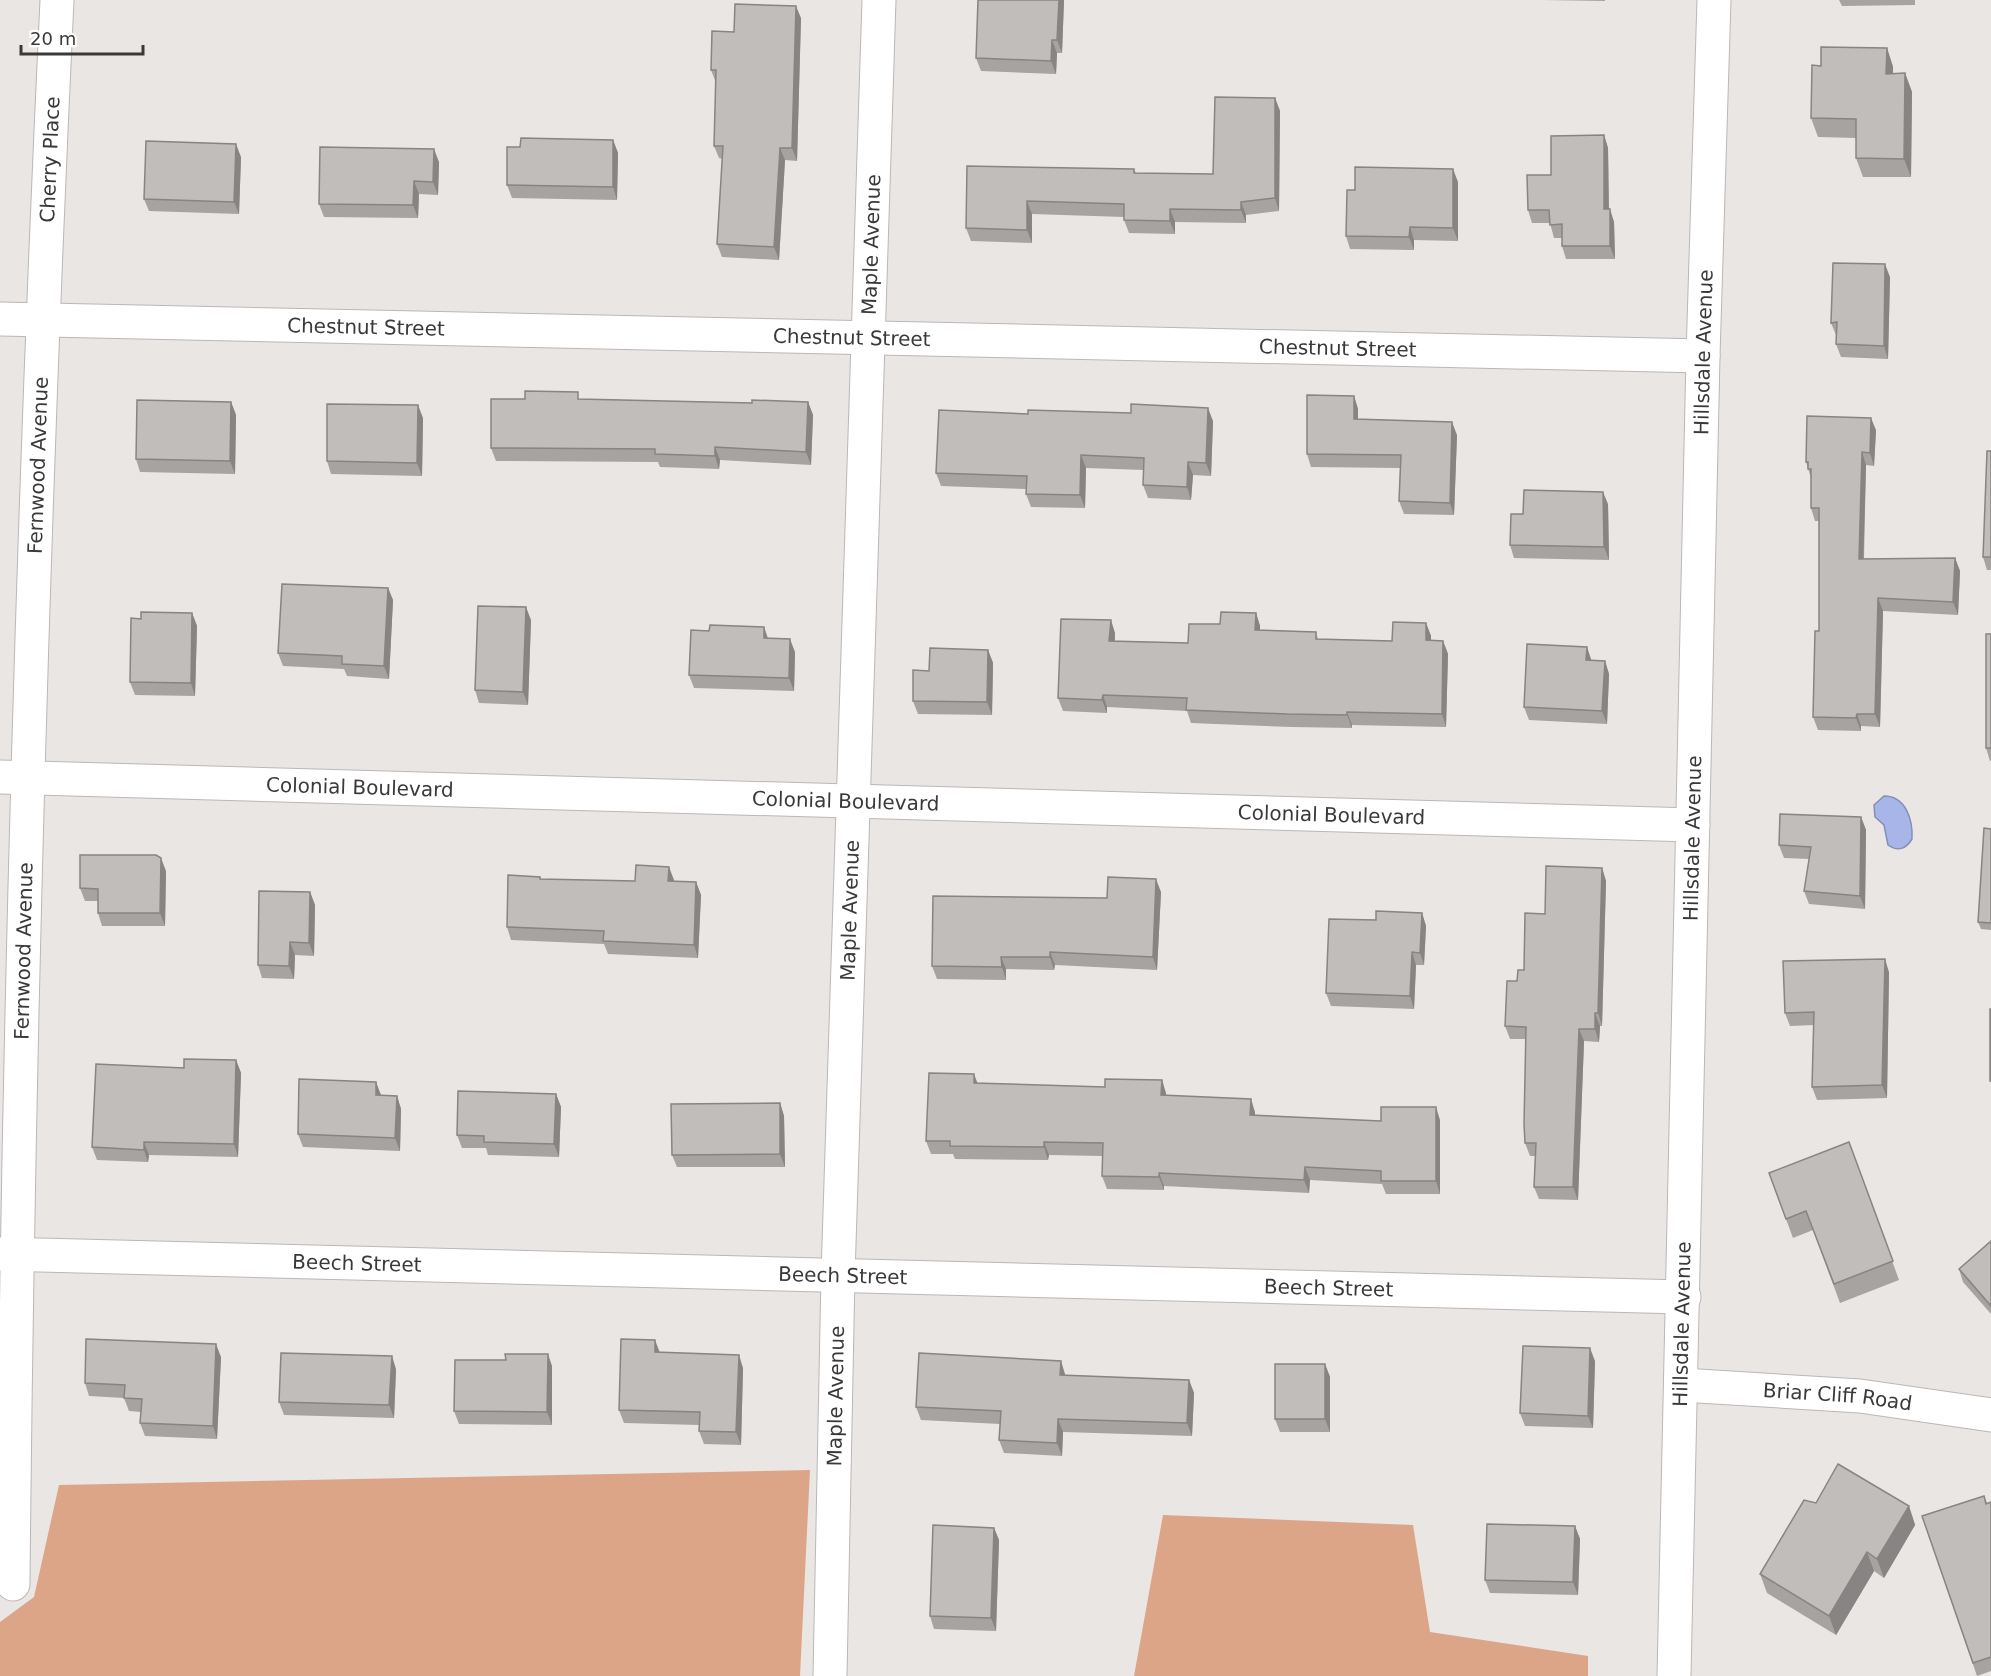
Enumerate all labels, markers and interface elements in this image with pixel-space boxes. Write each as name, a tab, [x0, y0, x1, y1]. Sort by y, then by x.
scale bar	[21, 18, 142, 56]
text: 20 m	[30, 28, 76, 49]
street label: Cherry Place	[35, 96, 65, 223]
street label: Maple Avenue	[857, 174, 885, 315]
street label: Hillsdale Avenue	[1689, 269, 1718, 435]
street label: Chestnut Street	[287, 313, 445, 341]
street label: Chestnut Street	[773, 324, 931, 351]
street label: Chestnut Street	[1259, 334, 1417, 362]
street label: Fernwood Avenue	[23, 376, 53, 554]
street label: Hillsdale Avenue	[1679, 755, 1706, 921]
street label: Colonial Boulevard	[266, 773, 454, 802]
street label: Colonial Boulevard	[752, 786, 940, 816]
street label: Colonial Boulevard	[1237, 800, 1426, 829]
street label: Maple Avenue	[835, 840, 864, 981]
street label: Fernwood Avenue	[9, 862, 38, 1040]
street label: Hillsdale Avenue	[1668, 1241, 1696, 1407]
street label: Beech Street	[292, 1249, 422, 1277]
street label: Beech Street	[778, 1262, 908, 1289]
street label: Beech Street	[1264, 1274, 1394, 1302]
street label: Maple Avenue	[822, 1325, 849, 1467]
street label: Briar Cliff Road	[1762, 1378, 1914, 1415]

